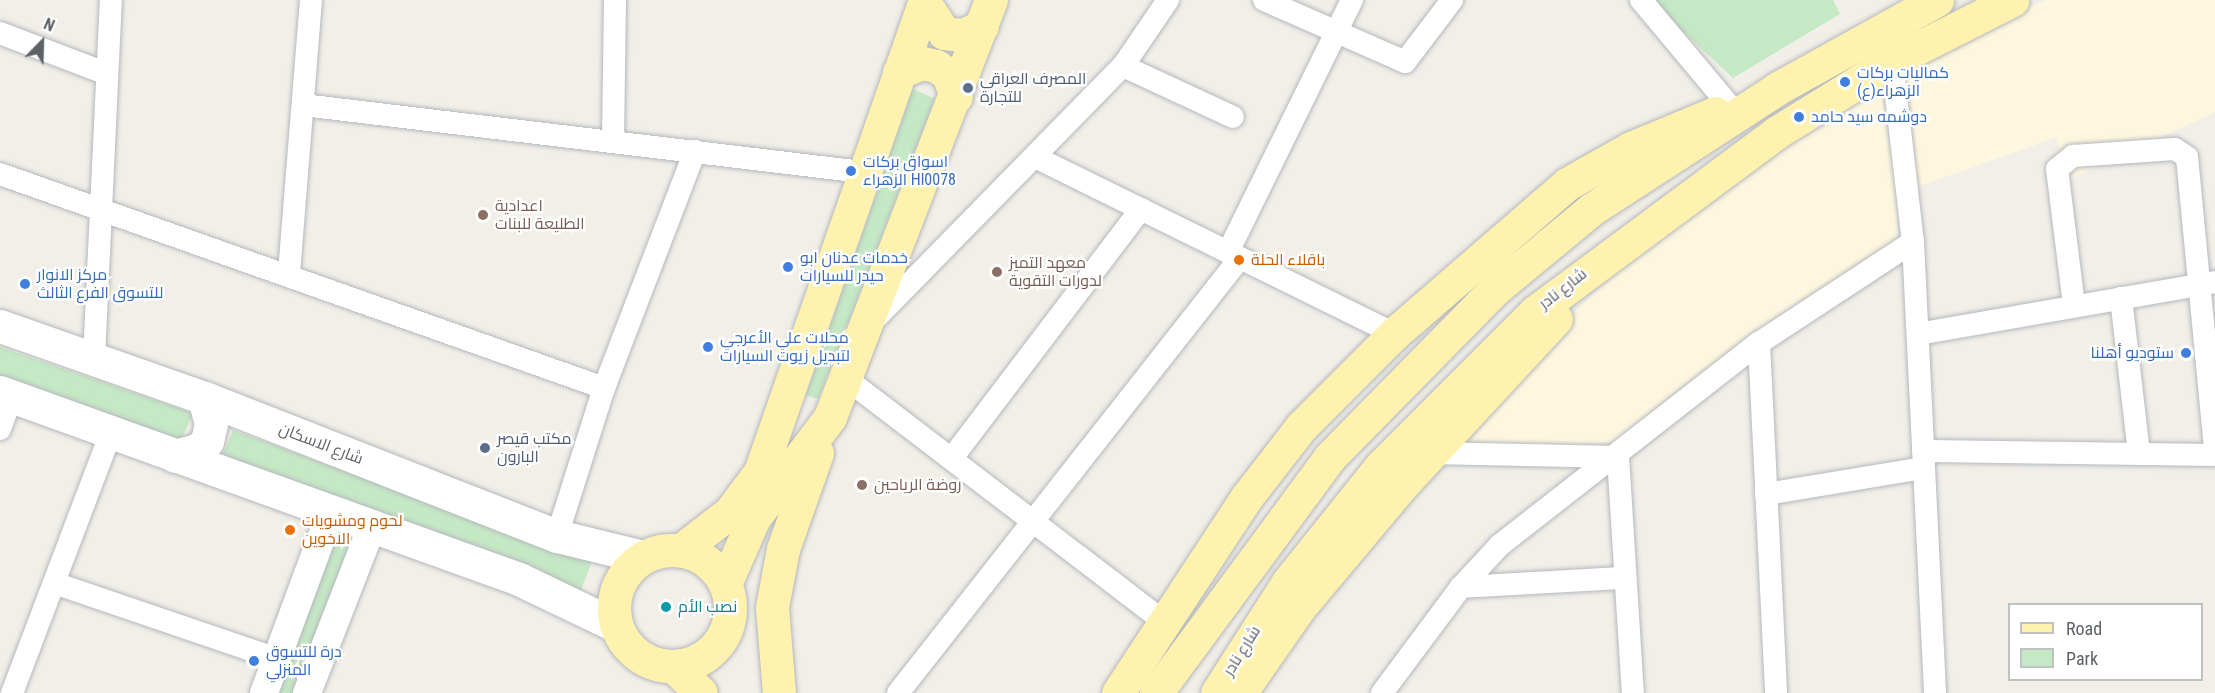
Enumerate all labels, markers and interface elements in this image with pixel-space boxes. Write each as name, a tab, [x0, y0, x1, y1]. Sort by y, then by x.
north arrow	[12, 12, 72, 72]
text: N	[41, 14, 57, 36]
place label: كماليات بركات الزهراء(ع)	[1857, 63, 1949, 101]
place label: المصرف العراقي للتجارة	[980, 69, 1086, 107]
marker: كماليات بركات الزهراء(ع)	[1838, 75, 1852, 89]
marker: المصرف العراقي للتجارة	[961, 81, 975, 95]
place label: دوشمه سيد حامد	[1811, 107, 1927, 127]
marker: دوشمه سيد حامد	[1792, 110, 1806, 124]
place label: اسواق بركات الزهراء Hl0078	[863, 152, 956, 190]
marker: اسواق بركات الزهراء Hl0078	[844, 164, 858, 178]
place label: اعدادية الطليعة للبنات	[495, 196, 584, 234]
marker: اعدادية الطليعة للبنات	[476, 208, 490, 222]
place label: خدمات عدنان ابو حيدر للسيارات	[800, 248, 908, 286]
place label: باقلاء الحلة	[1251, 250, 1325, 270]
place label: معهد التميز لدورات التقوية	[1009, 253, 1102, 291]
marker: باقلاء الحلة	[1232, 253, 1246, 267]
marker: خدمات عدنان ابو حيدر للسيارات	[781, 260, 795, 274]
street label: شارع نادر	[1535, 264, 1591, 314]
place label: مركز الانوار للتسوق الفرع الثالث	[37, 265, 163, 303]
marker: معهد التميز لدورات التقوية	[990, 265, 1004, 279]
marker: مركز الانوار للتسوق الفرع الثالث	[18, 277, 32, 291]
place label: محلات علي الأعرجي لتبديل زيوت السيارات	[720, 328, 850, 366]
marker: محلات علي الأعرجي لتبديل زيوت السيارات	[701, 340, 715, 354]
place label: ستوديو أهلنا	[2091, 343, 2174, 363]
marker: ستوديو أهلنا	[2179, 346, 2193, 360]
street label: شارع الاسكان	[276, 419, 366, 469]
place label: مكتب قيصر البارون	[497, 429, 572, 467]
marker: مكتب قيصر البارون	[478, 441, 492, 455]
place label: روضة الرياحين	[874, 475, 962, 495]
marker: روضة الرياحين	[855, 478, 869, 492]
place label: لحوم ومشويات الاخوين	[302, 511, 403, 549]
marker: لحوم ومشويات الاخوين	[283, 523, 297, 537]
place label: نصب الأم	[678, 597, 737, 617]
marker: نصب الأم	[659, 600, 673, 614]
legend	[2008, 603, 2203, 681]
text: Road	[2066, 618, 2102, 639]
street label: شارع نادر	[1219, 622, 1265, 680]
place label: درة للتسوق المنزلي	[266, 642, 342, 680]
text: Park	[2066, 648, 2098, 669]
marker: درة للتسوق المنزلي	[247, 654, 261, 668]

